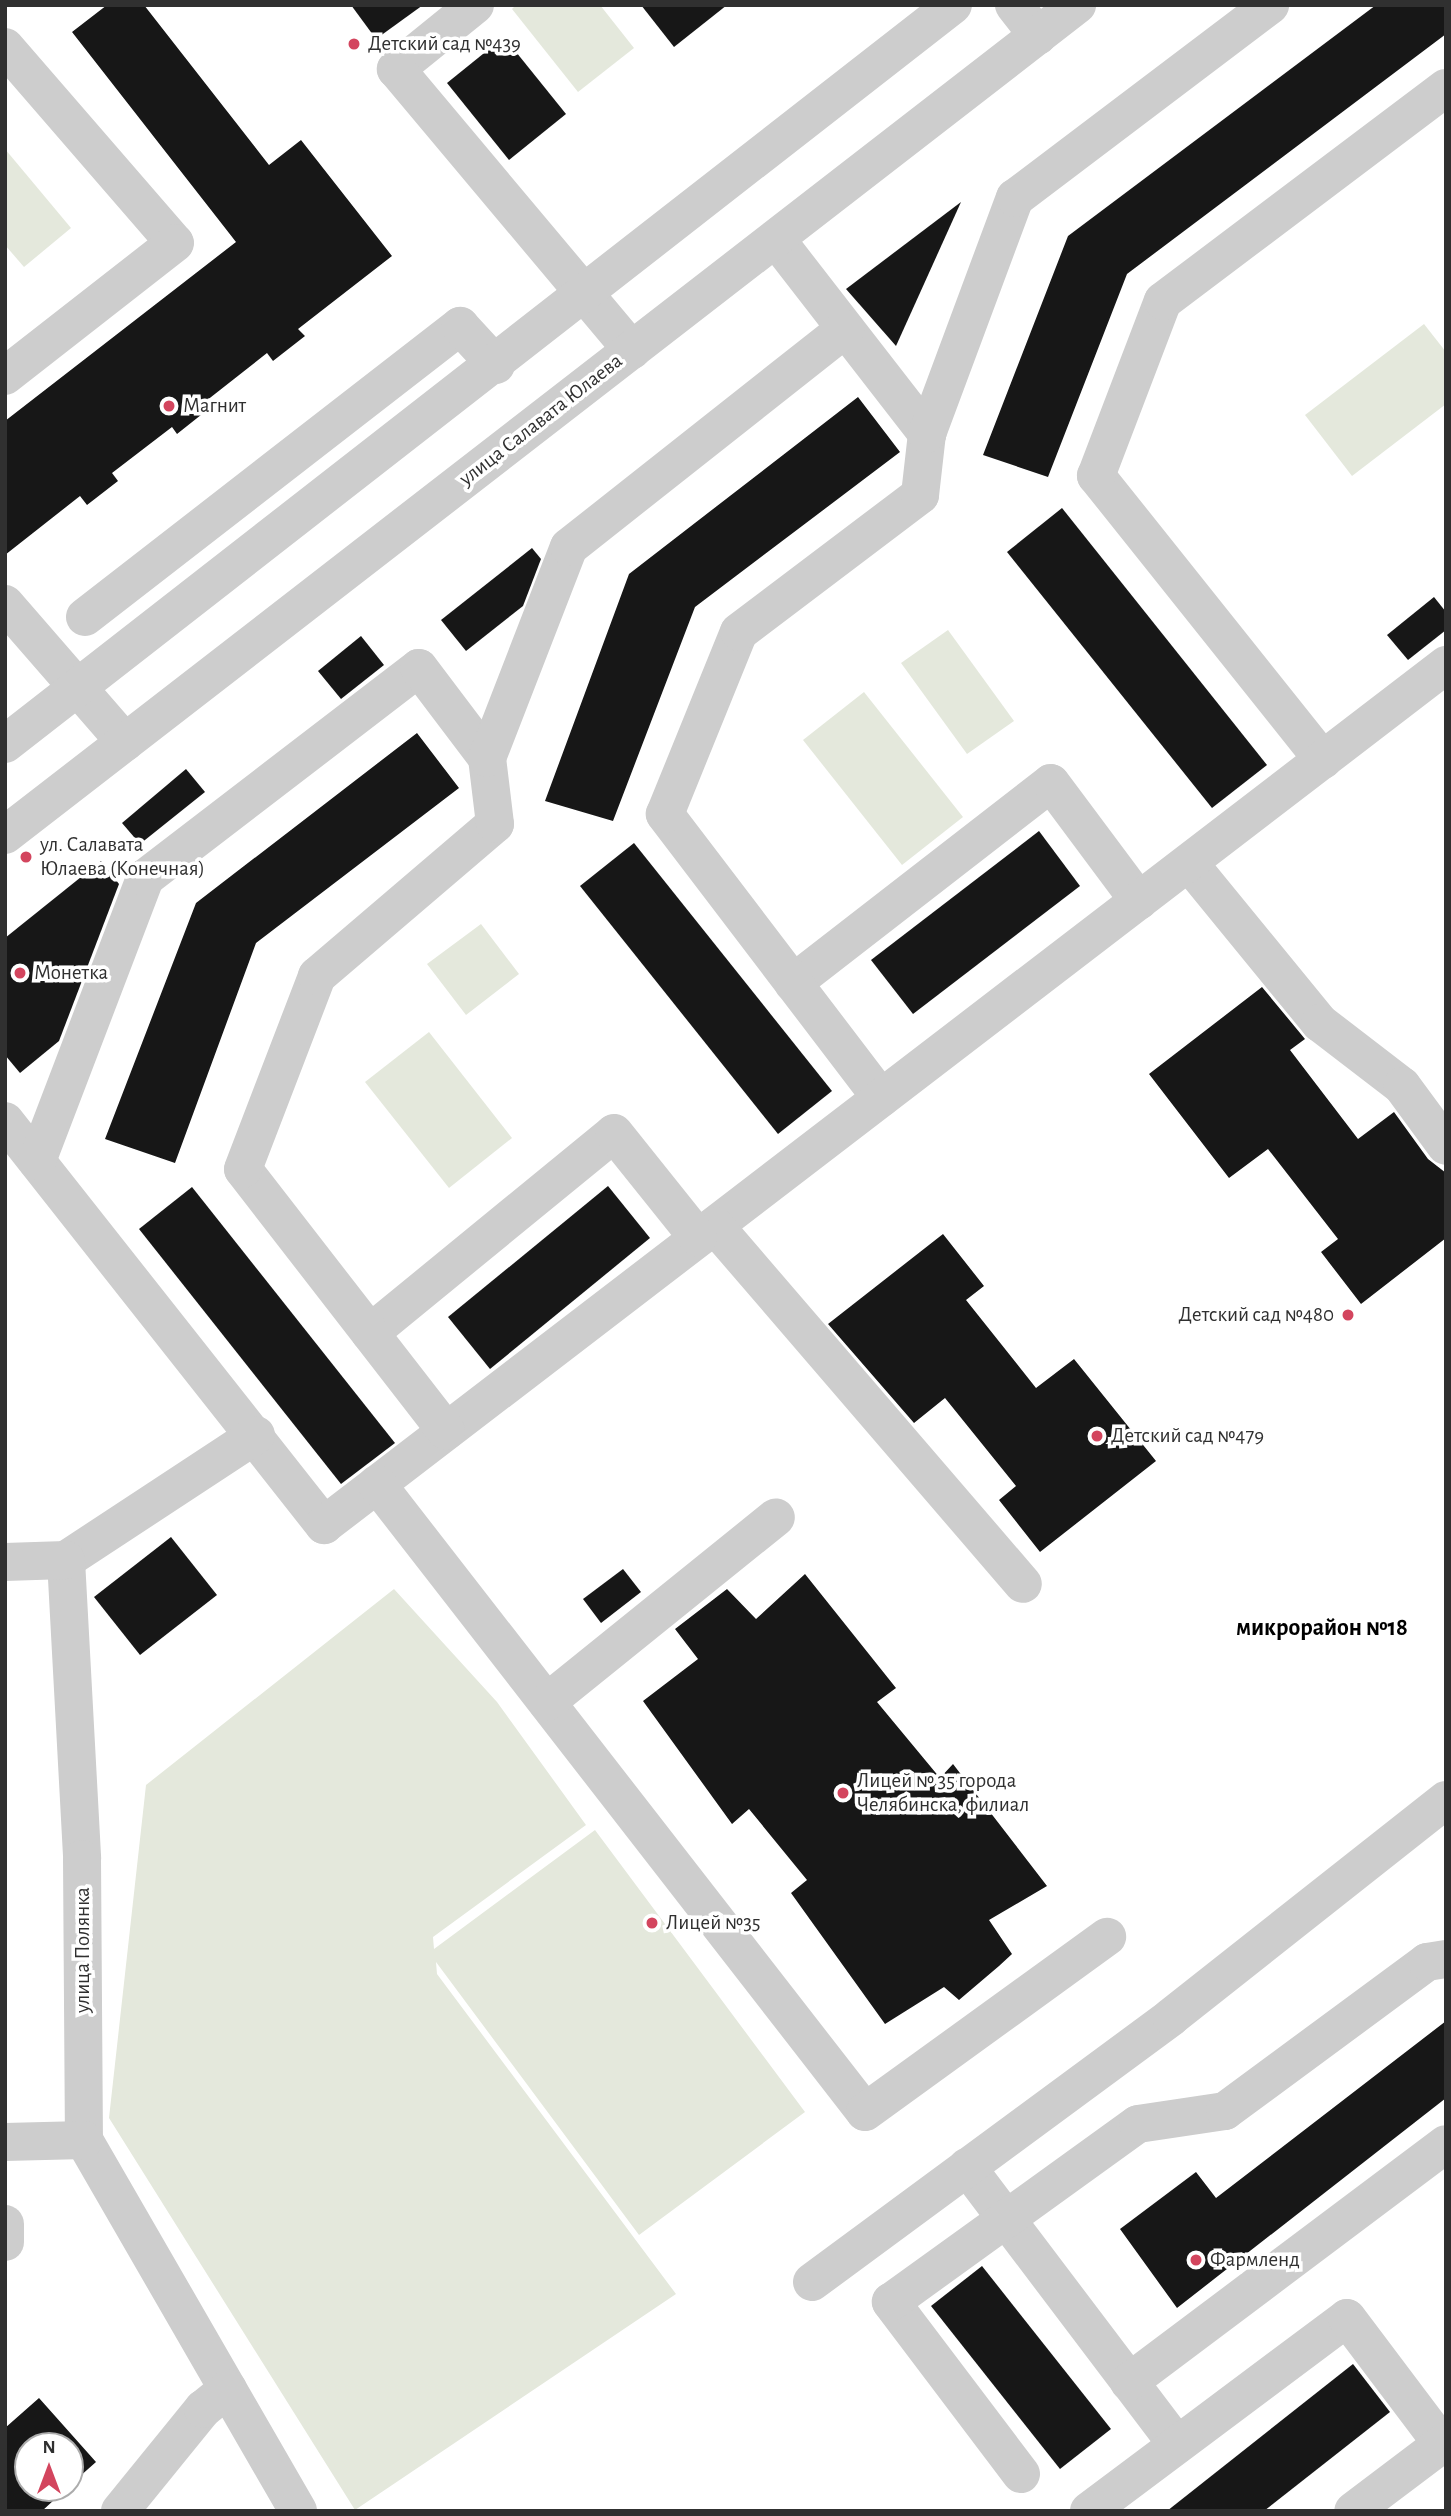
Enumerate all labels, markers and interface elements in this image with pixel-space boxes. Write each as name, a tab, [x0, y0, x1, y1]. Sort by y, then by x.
place label: Детский сад №439	[368, 31, 521, 57]
marker: Детский сад №439	[346, 36, 362, 52]
street label: улица Салавата Юлаева	[454, 348, 628, 492]
place label: Магнит	[183, 393, 246, 419]
marker: Магнит	[161, 398, 177, 414]
place label: ул. Салавата Юлаева (Конечная)	[40, 832, 205, 882]
marker: ул. Салавата Юлаева (Конечная)	[18, 849, 34, 865]
place label: Монетка	[34, 960, 108, 986]
marker: Монетка	[12, 965, 28, 981]
place label: Детский сад №480	[1179, 1302, 1334, 1328]
marker: Детский сад №480	[1340, 1307, 1356, 1323]
place label: Детский сад №479	[1111, 1423, 1264, 1449]
marker: Детский сад №479	[1089, 1428, 1105, 1444]
district label: микрорайон №18	[1236, 1615, 1408, 1643]
place label: Лицей № 35 города Челябинска, филиал	[857, 1768, 1029, 1818]
marker: Лицей № 35 города Челябинска, филиал	[835, 1785, 851, 1801]
street label: улица Полянка	[70, 1887, 96, 2013]
place label: Лицей №35	[666, 1910, 761, 1936]
marker: Лицей №35	[644, 1915, 660, 1931]
place label: Фармленд	[1210, 2247, 1300, 2273]
marker: Фармленд	[1188, 2252, 1204, 2268]
north arrow	[14, 2432, 84, 2502]
text: N	[42, 2438, 56, 2457]

